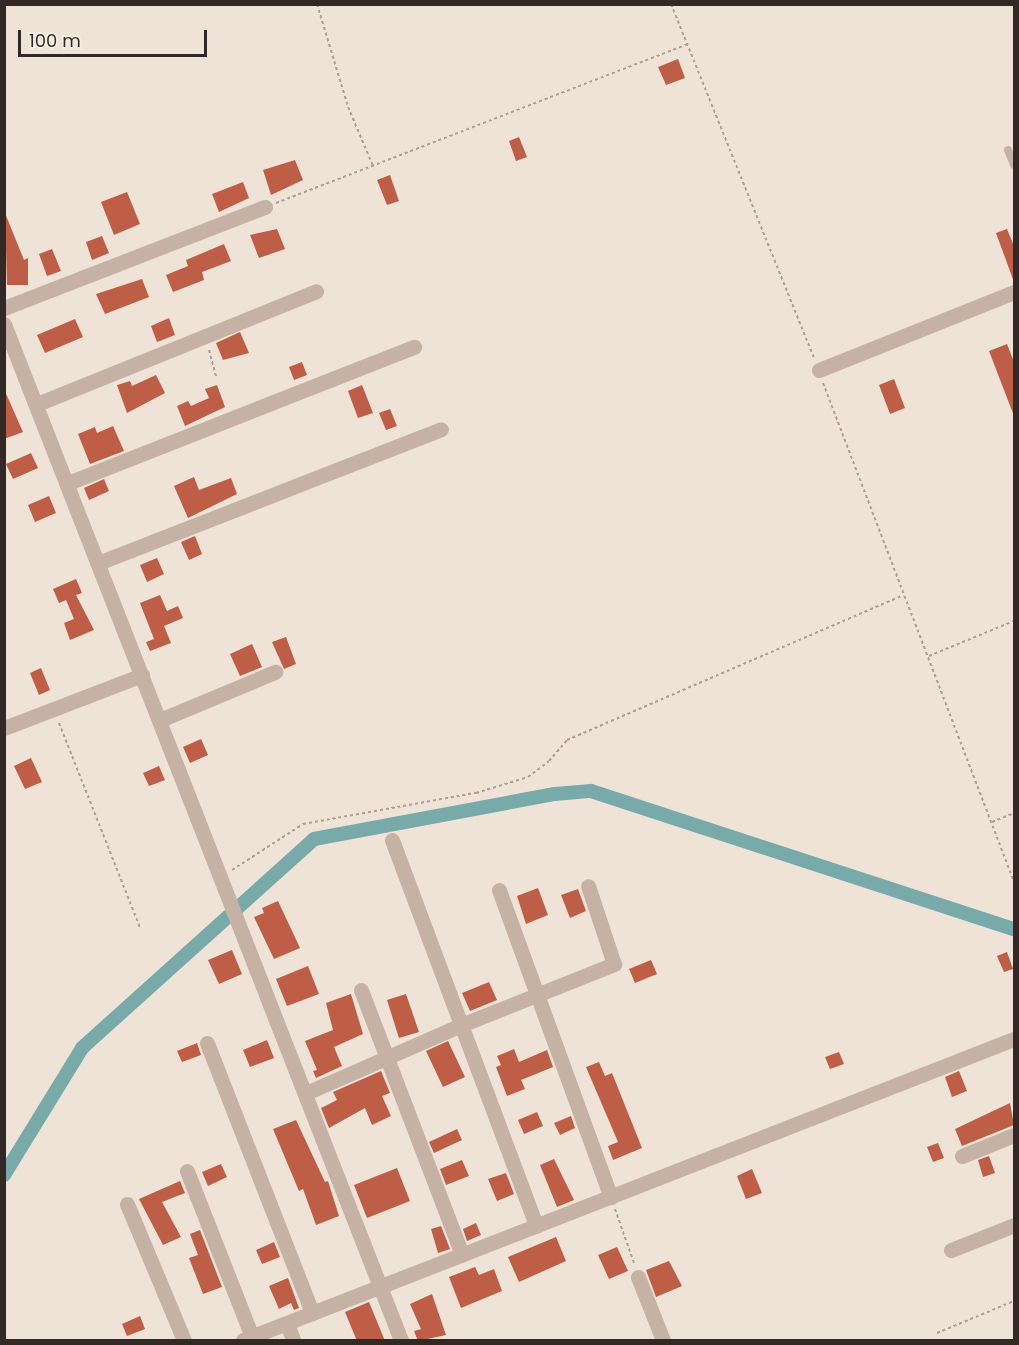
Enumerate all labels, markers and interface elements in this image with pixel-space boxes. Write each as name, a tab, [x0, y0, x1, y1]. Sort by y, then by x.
scale bar	[21, 18, 210, 56]
text: 100 m	[29, 28, 81, 53]

